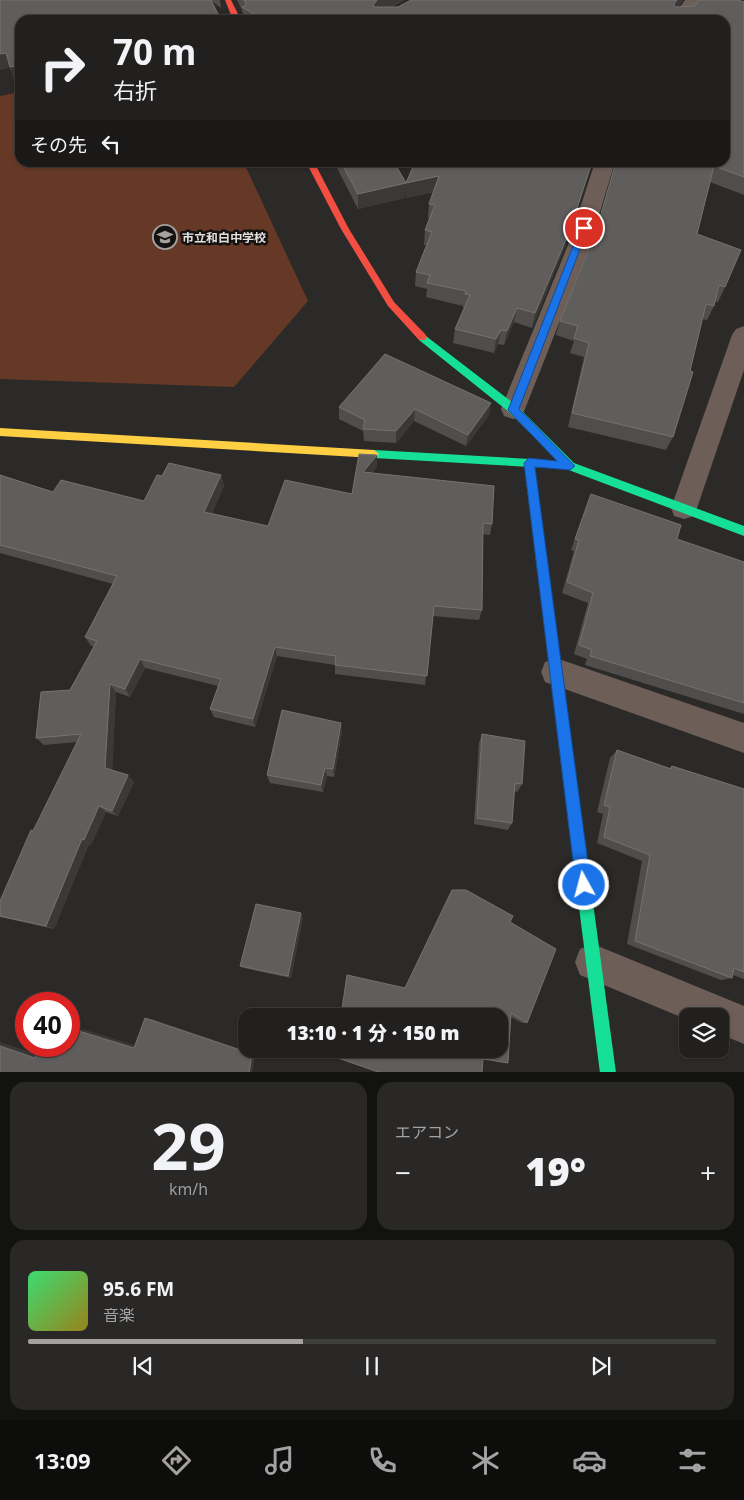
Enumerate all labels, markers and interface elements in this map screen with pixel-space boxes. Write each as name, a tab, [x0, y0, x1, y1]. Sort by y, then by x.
text: 70 m	[113, 28, 196, 75]
icon: right	[30, 35, 95, 100]
text: 右折	[113, 75, 157, 105]
icon: left	[97, 130, 125, 158]
text: その先	[30, 132, 87, 158]
pin	[563, 207, 605, 249]
icon: arrive	[570, 214, 598, 242]
school or university icon: 市立和白中学校	[152, 224, 178, 250]
place label: 市立和白中学校	[182, 229, 266, 246]
position arrow	[557, 858, 609, 910]
speed limit sign: 40	[15, 992, 80, 1057]
map controls	[679, 1008, 729, 1058]
button: layers	[679, 1008, 729, 1058]
text: 13:10 · 1 分 · 150 m	[286, 1020, 460, 1046]
text: 29	[151, 1101, 226, 1189]
text: エアコン	[395, 1121, 459, 1143]
text: 19°	[525, 1145, 586, 1197]
text: −	[395, 1153, 411, 1191]
text: +	[700, 1153, 716, 1191]
text: km/h	[169, 1178, 208, 1200]
text: 95.6 FM	[103, 1276, 174, 1302]
text: 音楽	[103, 1304, 135, 1326]
icon: previous	[129, 1352, 157, 1380]
icon: pause	[358, 1352, 386, 1380]
icon: next	[587, 1352, 615, 1380]
icon: directions	[159, 1443, 194, 1478]
icon: music	[262, 1443, 297, 1478]
icon: phone	[365, 1443, 400, 1478]
icon: climate	[468, 1443, 503, 1478]
icon: car	[572, 1443, 607, 1478]
icon: filters	[675, 1443, 710, 1478]
text: 13:09	[34, 1445, 91, 1475]

